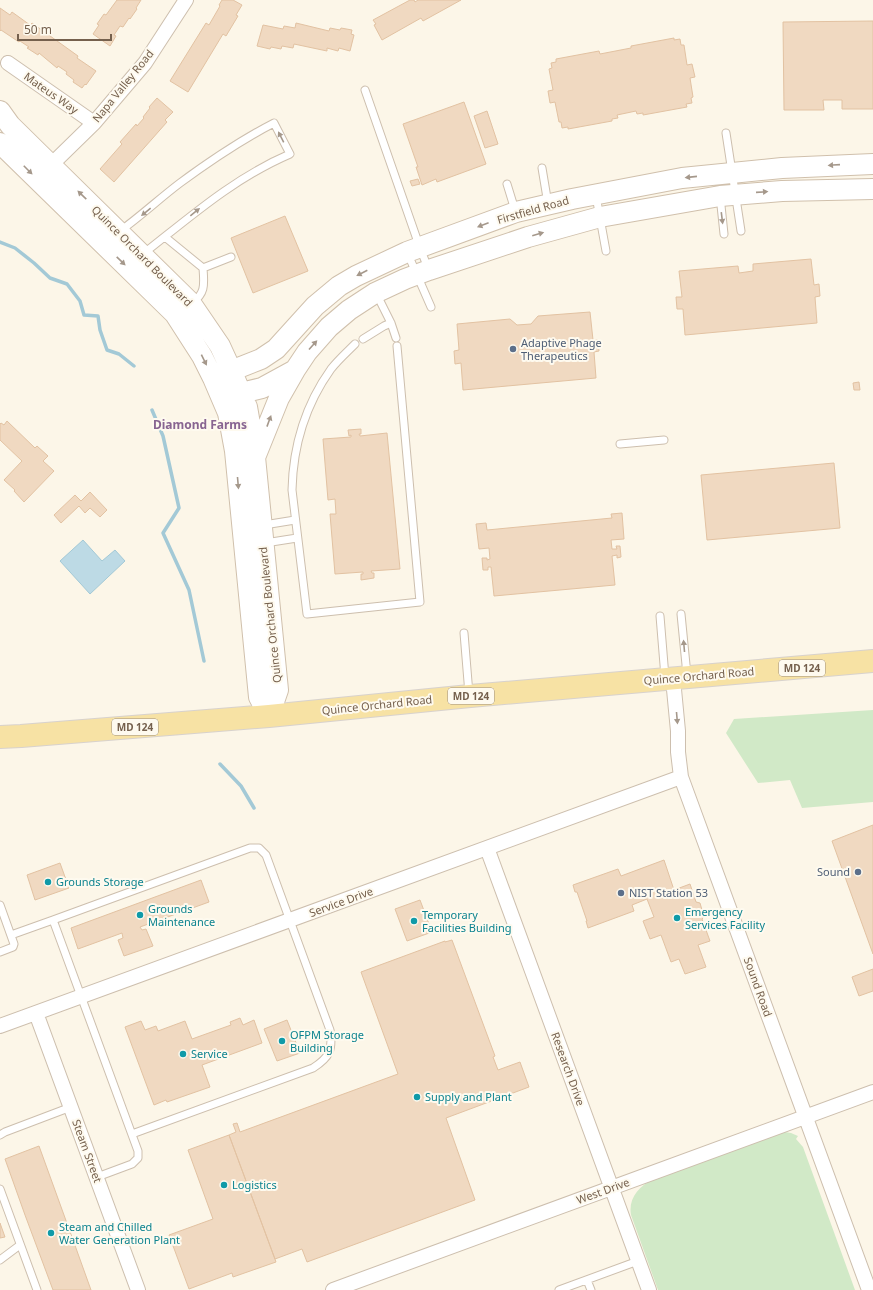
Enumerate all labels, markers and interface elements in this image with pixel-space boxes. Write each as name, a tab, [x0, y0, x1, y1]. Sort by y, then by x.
scale bar	[18, 16, 111, 42]
text: 50 m	[24, 21, 52, 38]
street label: Napa Valley Road	[89, 46, 157, 125]
street label: Mateus Way	[21, 68, 82, 117]
one-way arrow	[278, 132, 284, 143]
one-way arrow	[828, 161, 840, 168]
one-way arrow	[23, 165, 33, 175]
one-way arrow	[685, 174, 697, 180]
one-way arrow	[756, 189, 768, 196]
one-way arrow	[77, 190, 87, 200]
street label: Firstfield Road	[495, 192, 571, 227]
street label: Quince Orchard Boulevard	[89, 202, 196, 309]
one-way arrow	[141, 207, 151, 216]
one-way arrow	[189, 208, 200, 217]
one-way arrow	[719, 212, 726, 224]
one-way arrow	[476, 222, 488, 228]
one-way arrow	[532, 230, 545, 236]
one-way arrow	[116, 256, 126, 266]
one-way arrow	[356, 270, 368, 276]
place label: Adaptive Phage Therapeutics	[521, 335, 602, 363]
one-way arrow	[308, 340, 317, 350]
marker: Adaptive Phage Therapeutics	[508, 344, 518, 354]
one-way arrow	[201, 354, 207, 365]
one-way arrow	[267, 414, 273, 426]
district label: Diamond Farms	[153, 416, 247, 433]
one-way arrow	[235, 477, 241, 490]
street label: Quince Orchard Boulevard	[255, 546, 284, 684]
one-way arrow	[681, 640, 688, 652]
road number: MD 124	[779, 660, 825, 676]
street label: Quince Orchard Road	[643, 663, 755, 688]
road number: MD 124	[448, 688, 494, 704]
street label: Quince Orchard Road	[321, 691, 433, 718]
one-way arrow	[674, 712, 680, 724]
road number: MD 124	[112, 719, 158, 735]
place label: Sound	[817, 864, 850, 879]
marker: Sound	[853, 867, 863, 877]
place label: Grounds Storage	[56, 874, 144, 889]
marker: Grounds Storage	[43, 877, 53, 887]
street label: Service Drive	[307, 883, 375, 920]
place label: NIST Station 53	[629, 885, 708, 900]
marker: NIST Station 53	[616, 888, 626, 898]
place label: Grounds Maintenance	[148, 901, 215, 929]
place label: Emergency Services Facility	[685, 904, 765, 932]
place label: Temporary Facilities Building	[422, 907, 512, 935]
marker: Grounds Maintenance	[135, 910, 145, 920]
marker: Emergency Services Facility	[672, 913, 682, 923]
marker: Temporary Facilities Building	[409, 916, 419, 926]
street label: Sound Road	[741, 955, 776, 1019]
place label: OFPM Storage Building	[290, 1027, 364, 1055]
street label: Research Drive	[548, 1030, 589, 1108]
marker: OFPM Storage Building	[277, 1036, 287, 1046]
place label: Service	[191, 1046, 228, 1061]
marker: Service	[178, 1049, 188, 1059]
place label: Supply and Plant	[425, 1089, 512, 1104]
marker: Supply and Plant	[412, 1092, 422, 1102]
street label: Steam Street	[69, 1117, 106, 1185]
street label: West Drive	[574, 1174, 631, 1207]
place label: Logistics	[232, 1177, 277, 1192]
marker: Logistics	[219, 1180, 229, 1190]
place label: Steam and Chilled Water Generation Plant	[59, 1219, 180, 1247]
marker: Steam and Chilled Water Generation Plant	[46, 1228, 56, 1238]

